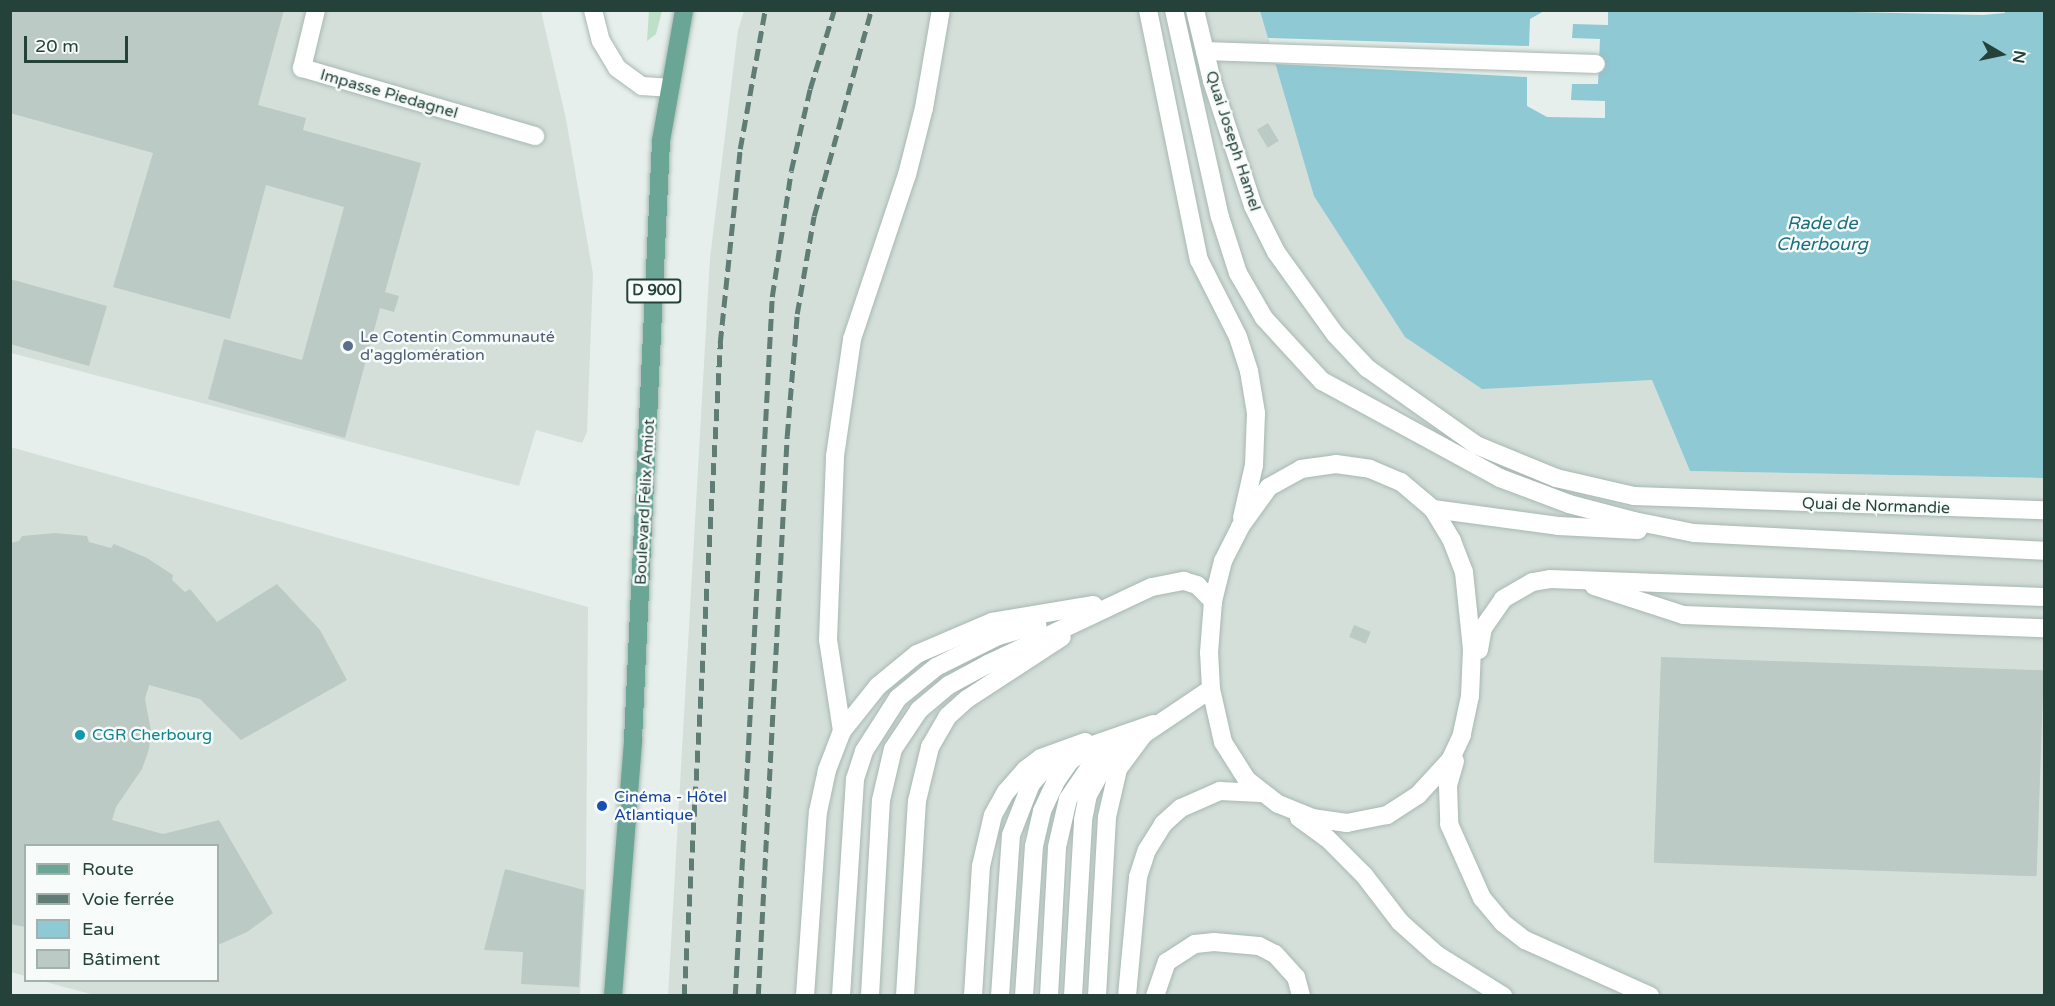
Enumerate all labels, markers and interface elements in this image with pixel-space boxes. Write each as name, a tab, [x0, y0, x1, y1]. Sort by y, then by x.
scale bar	[27, 24, 130, 62]
north arrow	[1971, 24, 2031, 84]
text: 20 m	[35, 35, 79, 57]
text: N	[2008, 49, 2030, 65]
street label: Impasse Piedagnel	[318, 65, 460, 123]
street label: Quai Joseph Hamel	[1201, 68, 1265, 214]
water label: Rade de Cherbourg	[1776, 213, 1868, 256]
road number: D 900	[626, 279, 682, 303]
place label: Le Cotentin Communauté d'agglomération	[360, 327, 555, 365]
marker: Le Cotentin Communauté d'agglomération	[341, 339, 355, 353]
street label: Boulevard Félix Amiot	[631, 419, 659, 585]
street label: Quai de Normandie	[1802, 494, 1950, 518]
place label: CGR Cherbourg	[92, 725, 212, 745]
marker: CGR Cherbourg	[73, 728, 87, 742]
place label: Cinéma - Hôtel Atlantique	[614, 787, 727, 825]
marker: Cinéma - Hôtel Atlantique	[595, 799, 609, 813]
legend	[24, 844, 219, 982]
text: Route	[82, 858, 134, 880]
text: Voie ferrée	[82, 888, 174, 910]
text: Eau	[82, 918, 114, 940]
text: Bâtiment	[82, 948, 160, 970]

